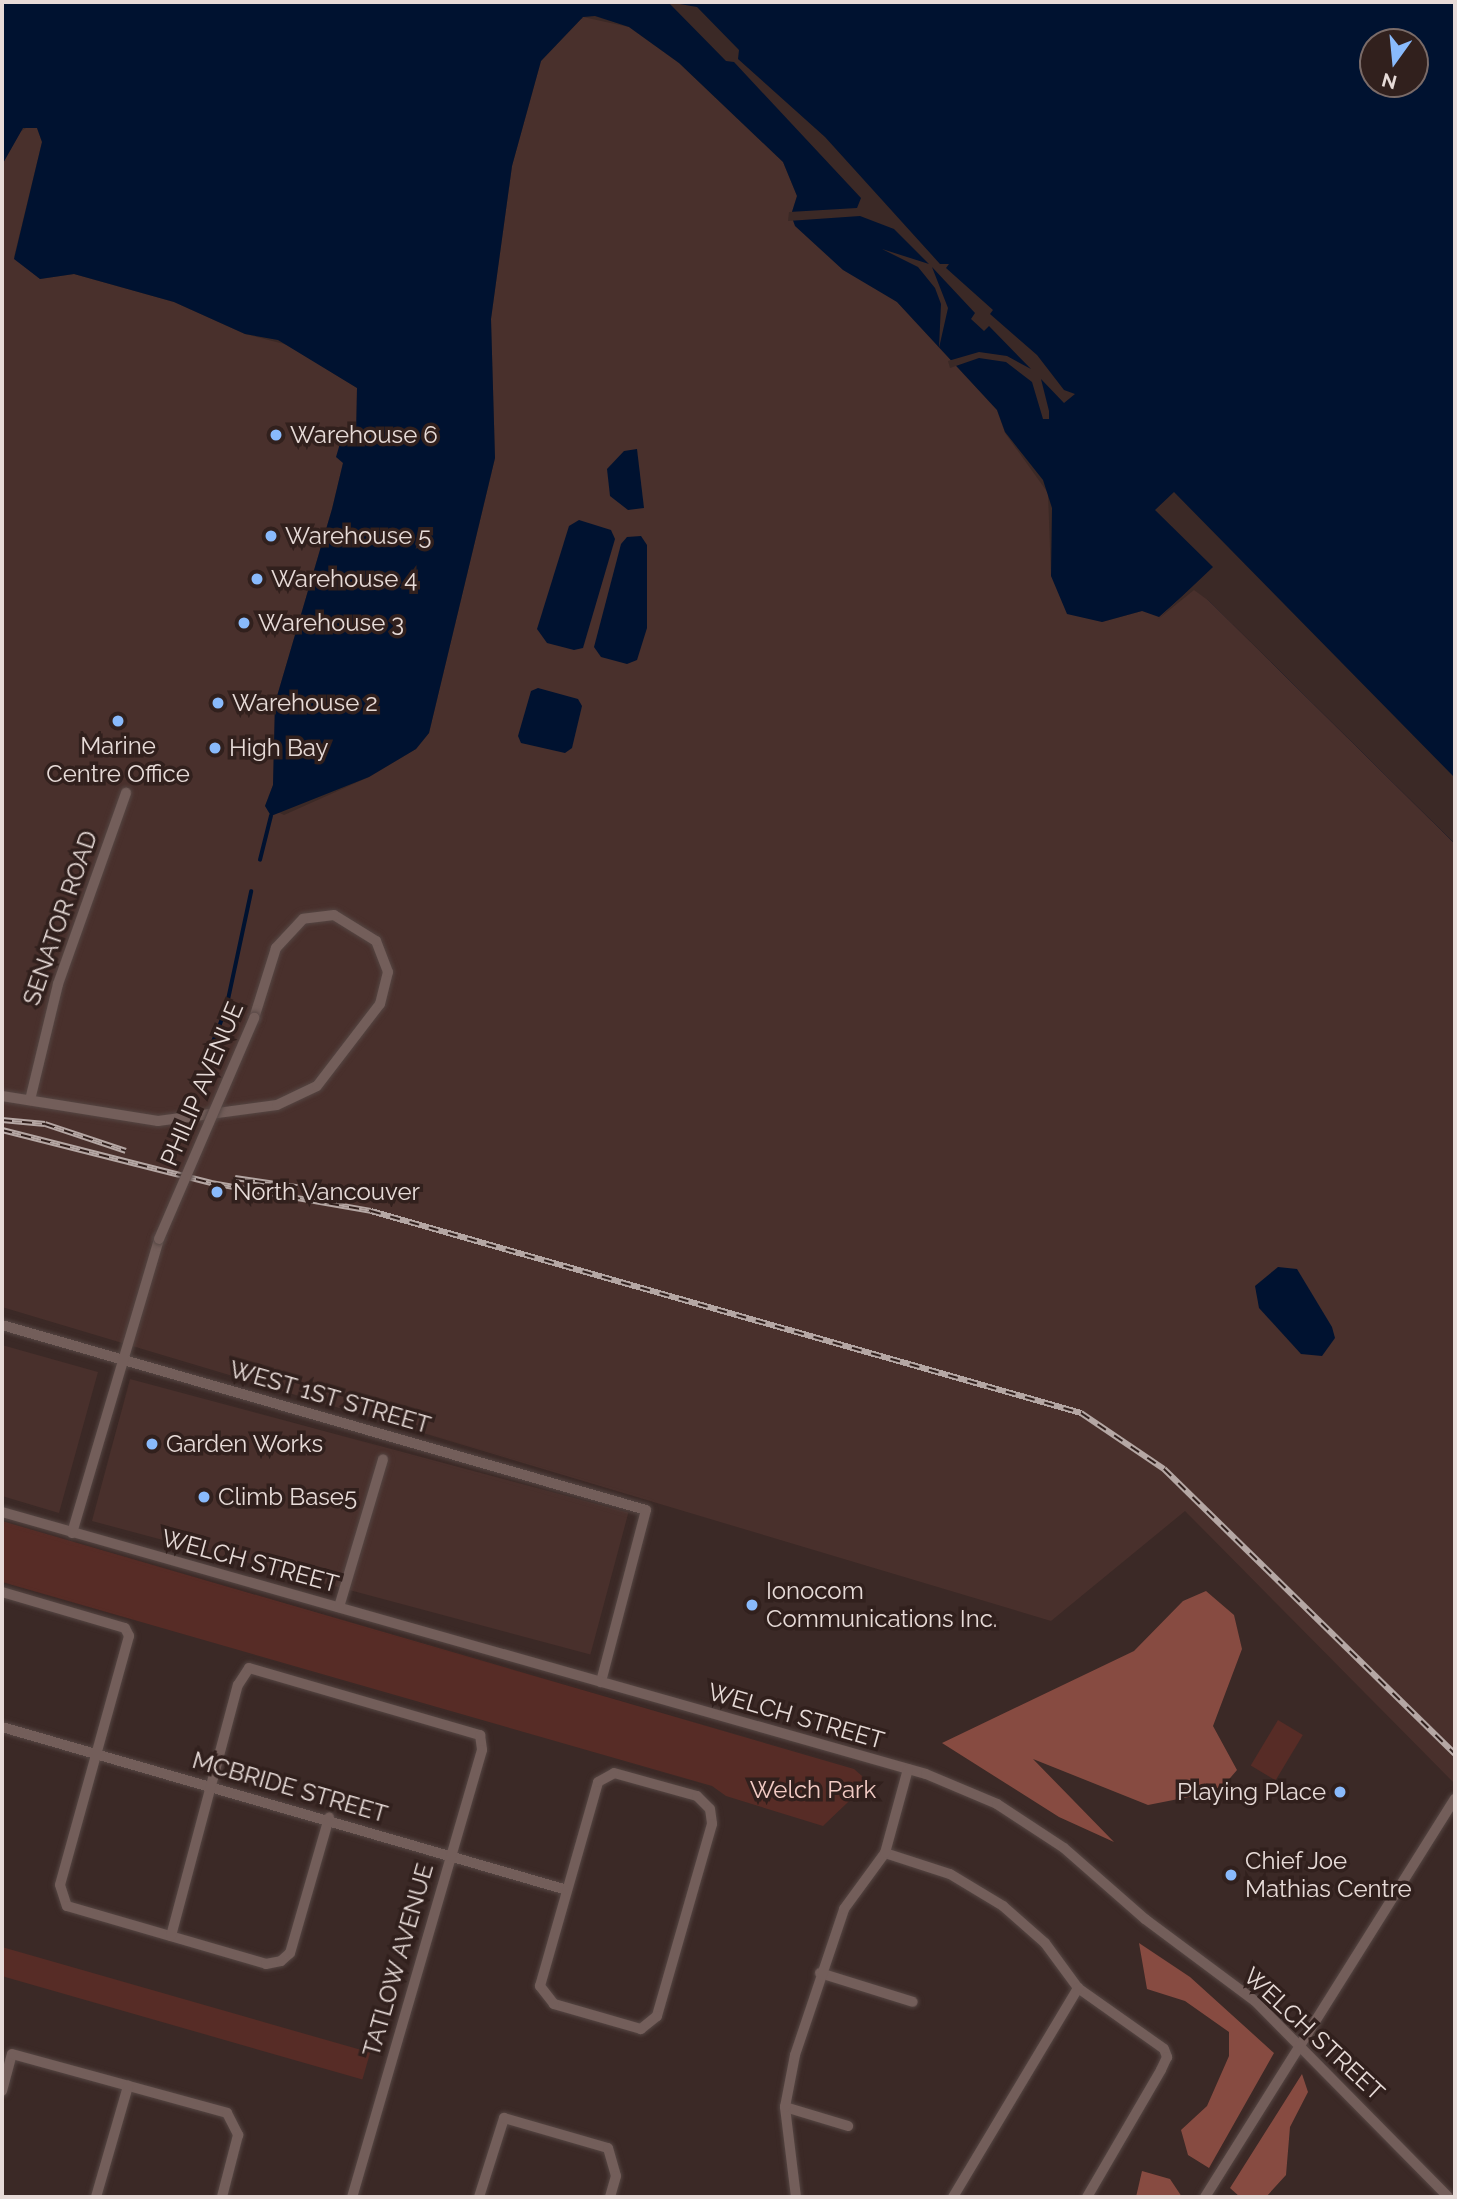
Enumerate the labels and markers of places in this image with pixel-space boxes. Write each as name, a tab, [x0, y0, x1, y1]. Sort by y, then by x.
place label: Warehouse 6	[290, 421, 438, 449]
marker: Warehouse 6	[268, 427, 284, 443]
place label: Warehouse 5	[285, 522, 431, 550]
marker: Warehouse 5	[263, 528, 279, 544]
place label: Warehouse 4	[271, 565, 417, 593]
marker: Warehouse 4	[249, 571, 265, 587]
place label: Warehouse 3	[258, 609, 404, 637]
marker: Warehouse 3	[236, 615, 252, 631]
place label: Warehouse 2	[232, 689, 378, 717]
marker: Warehouse 2	[210, 695, 226, 711]
marker: Marine Centre Office	[110, 713, 126, 729]
place label: Marine Centre Office	[46, 732, 190, 788]
place label: High Bay	[229, 734, 329, 762]
marker: High Bay	[207, 740, 223, 756]
place label: North Vancouver	[233, 1178, 421, 1206]
marker: North Vancouver	[207, 1182, 227, 1202]
place label: Garden Works	[166, 1430, 324, 1458]
marker: Garden Works	[144, 1436, 160, 1452]
place label: Climb Base5	[218, 1483, 357, 1511]
marker: Climb Base5	[196, 1489, 212, 1505]
place label: Ionocom Communications Inc.	[766, 1577, 997, 1633]
marker: Ionocom Communications Inc.	[744, 1597, 760, 1613]
place label: Playing Place	[1177, 1778, 1326, 1806]
marker: Playing Place	[1332, 1784, 1348, 1800]
place label: Chief Joe Mathias Centre	[1245, 1847, 1412, 1903]
marker: Chief Joe Mathias Centre	[1223, 1867, 1239, 1883]

